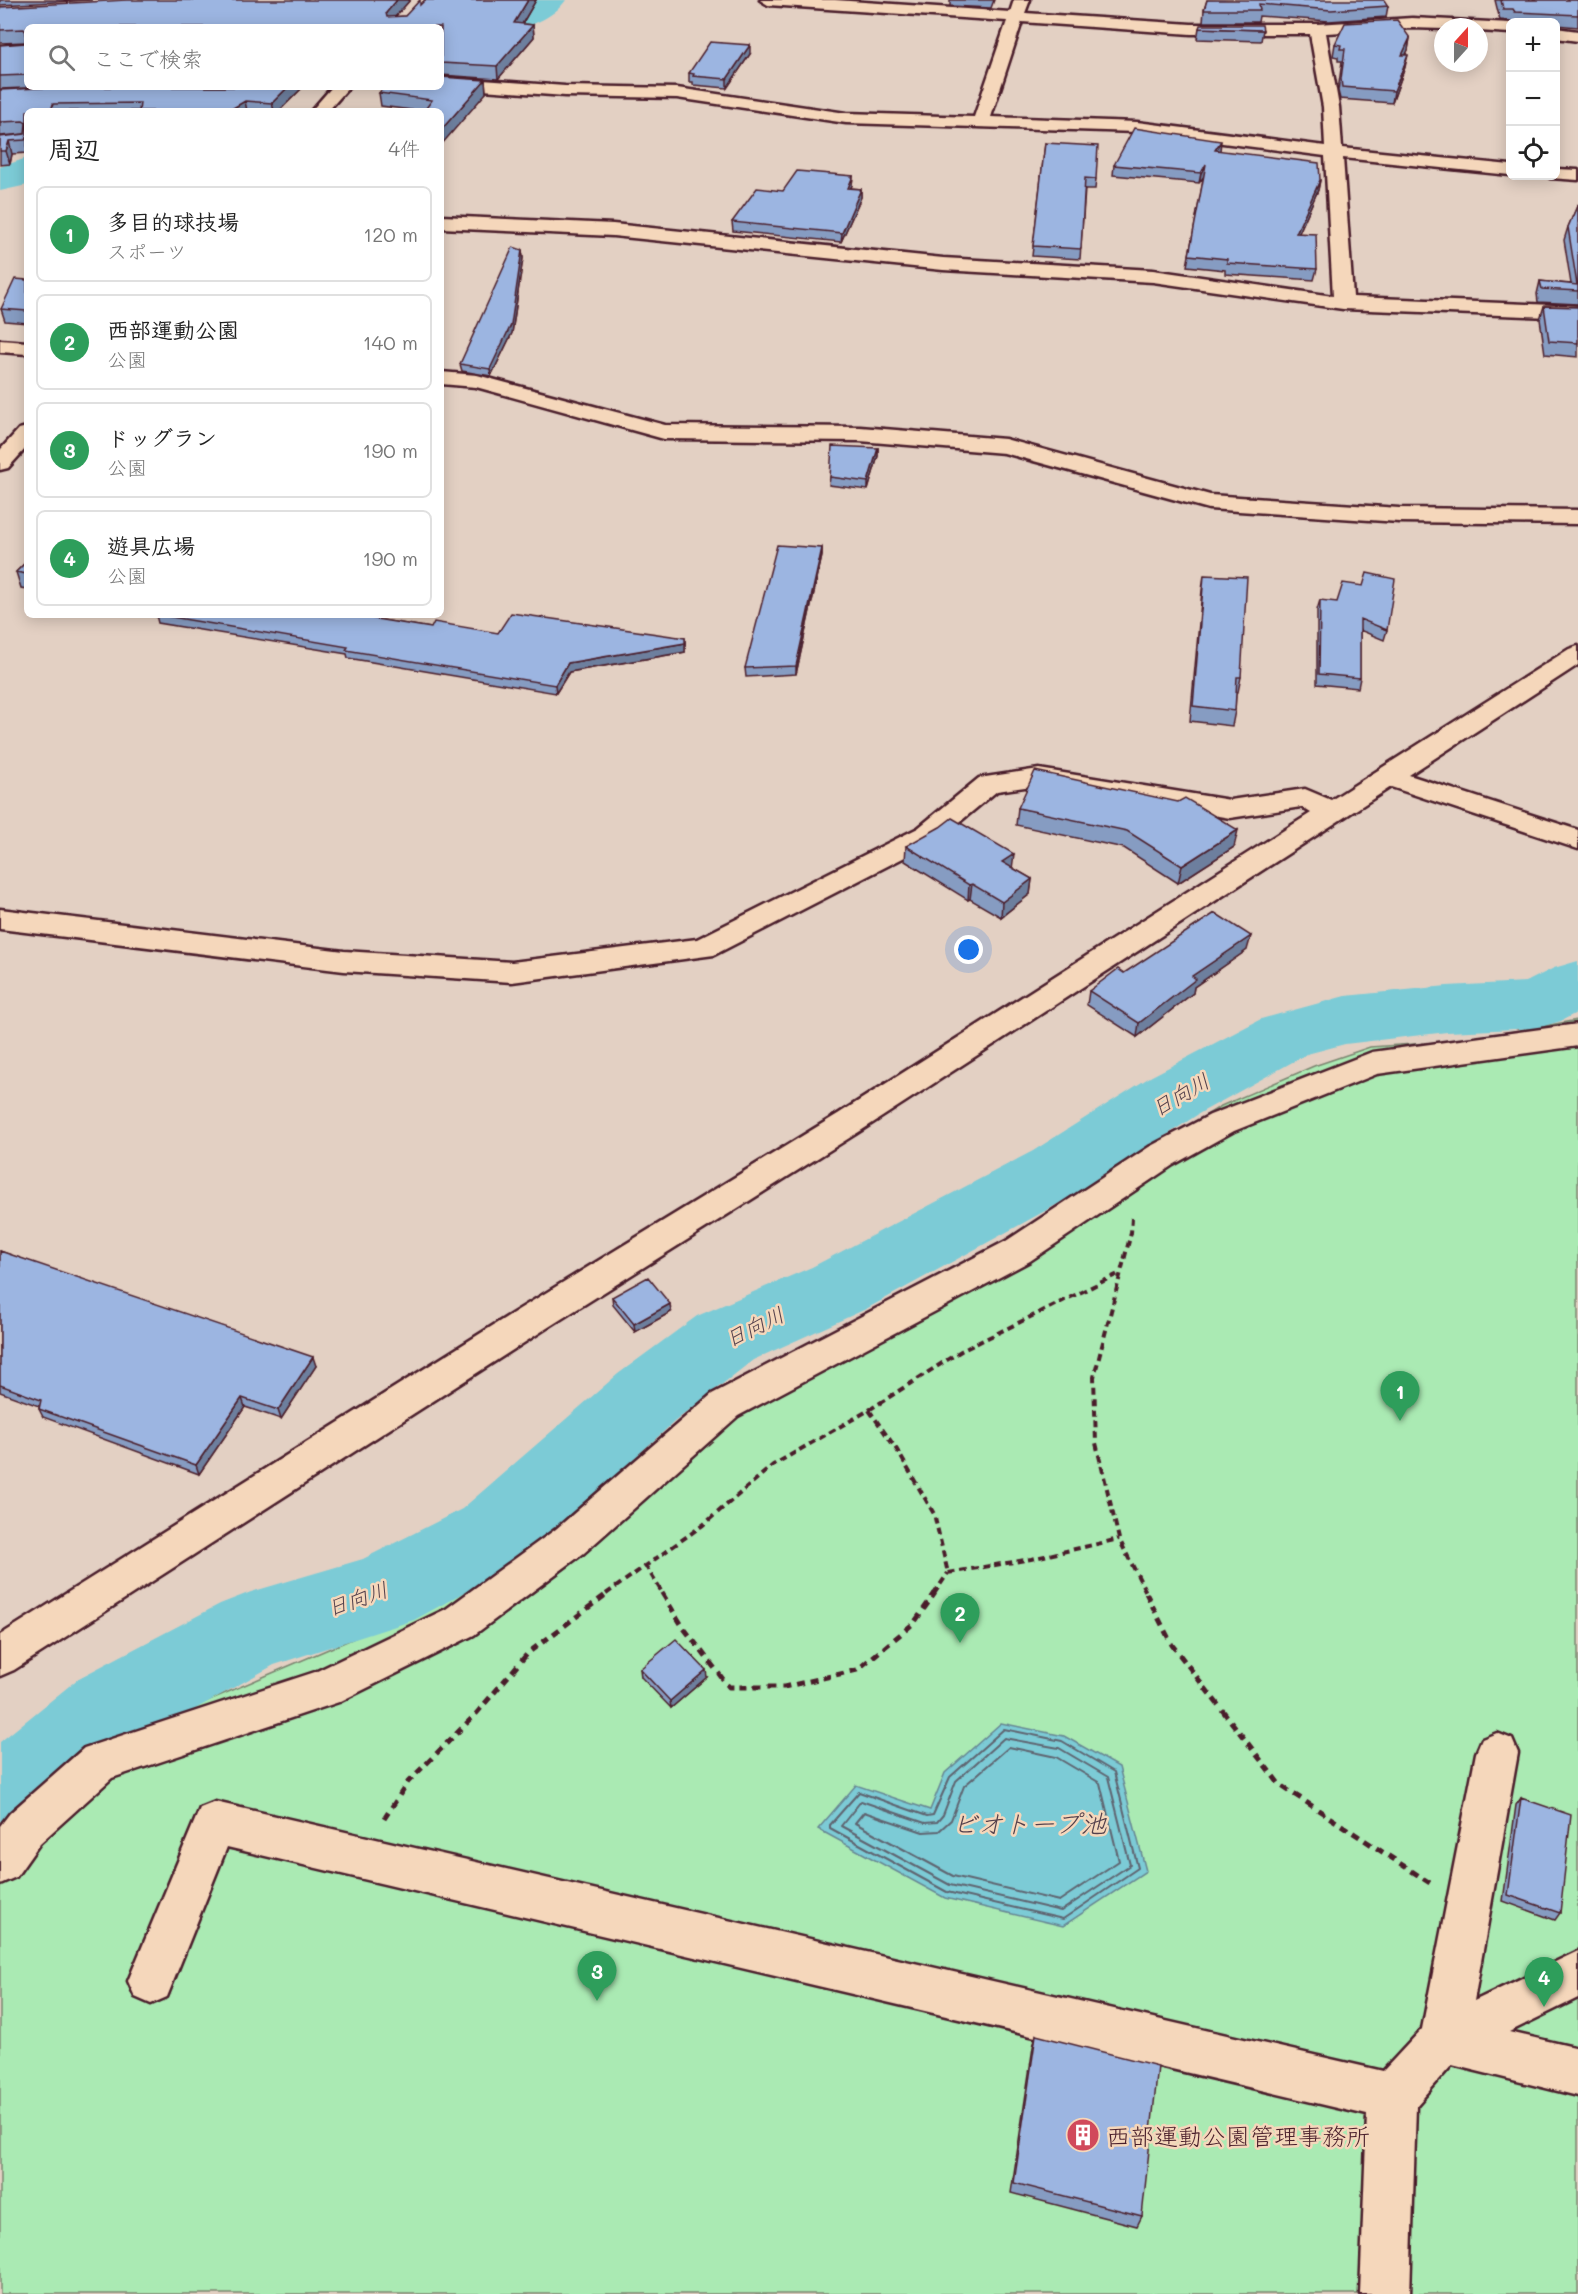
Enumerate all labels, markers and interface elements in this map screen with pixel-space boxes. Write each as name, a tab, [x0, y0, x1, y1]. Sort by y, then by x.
north arrow	[1434, 18, 1488, 72]
map controls	[1506, 18, 1560, 180]
button: +	[1506, 18, 1560, 72]
search box	[24, 24, 444, 90]
icon: search	[45, 41, 78, 74]
text: ここで検索	[93, 44, 203, 73]
button: −	[1506, 72, 1560, 126]
button: locate	[1506, 126, 1560, 180]
text: 周辺	[48, 132, 100, 166]
text: 4件	[388, 135, 420, 161]
text: 多目的球技場	[107, 207, 239, 236]
text: 1	[65, 221, 74, 247]
text: 120 m	[363, 221, 418, 247]
text: スポーツ	[107, 238, 187, 264]
text: 西部運動公園	[107, 315, 239, 344]
text: 2	[64, 329, 75, 355]
text: 140 m	[363, 329, 418, 355]
text: 公園	[107, 346, 147, 372]
text: ドッグラン	[107, 423, 217, 452]
text: 3	[64, 437, 76, 463]
text: 190 m	[363, 437, 418, 463]
text: 公園	[107, 454, 147, 480]
text: 遊具広場	[107, 531, 195, 560]
text: 4	[63, 545, 76, 571]
text: 190 m	[363, 545, 418, 571]
text: 公園	[107, 562, 147, 588]
your location	[954, 935, 983, 964]
water label: 日向川	[1146, 1067, 1214, 1121]
water label: 日向川	[720, 1300, 788, 1352]
pin: 1	[1380, 1372, 1420, 1421]
water label: 日向川	[323, 1575, 391, 1621]
pin: 2	[940, 1594, 980, 1643]
water label: ビオトープ池	[952, 1806, 1107, 1840]
pin: 3	[578, 1952, 616, 2001]
pin: 4	[1524, 1958, 1564, 2007]
building icon: 西部運動公園管理事務所	[1065, 2117, 1101, 2153]
place label: 西部運動公園管理事務所	[1106, 2120, 1370, 2151]

